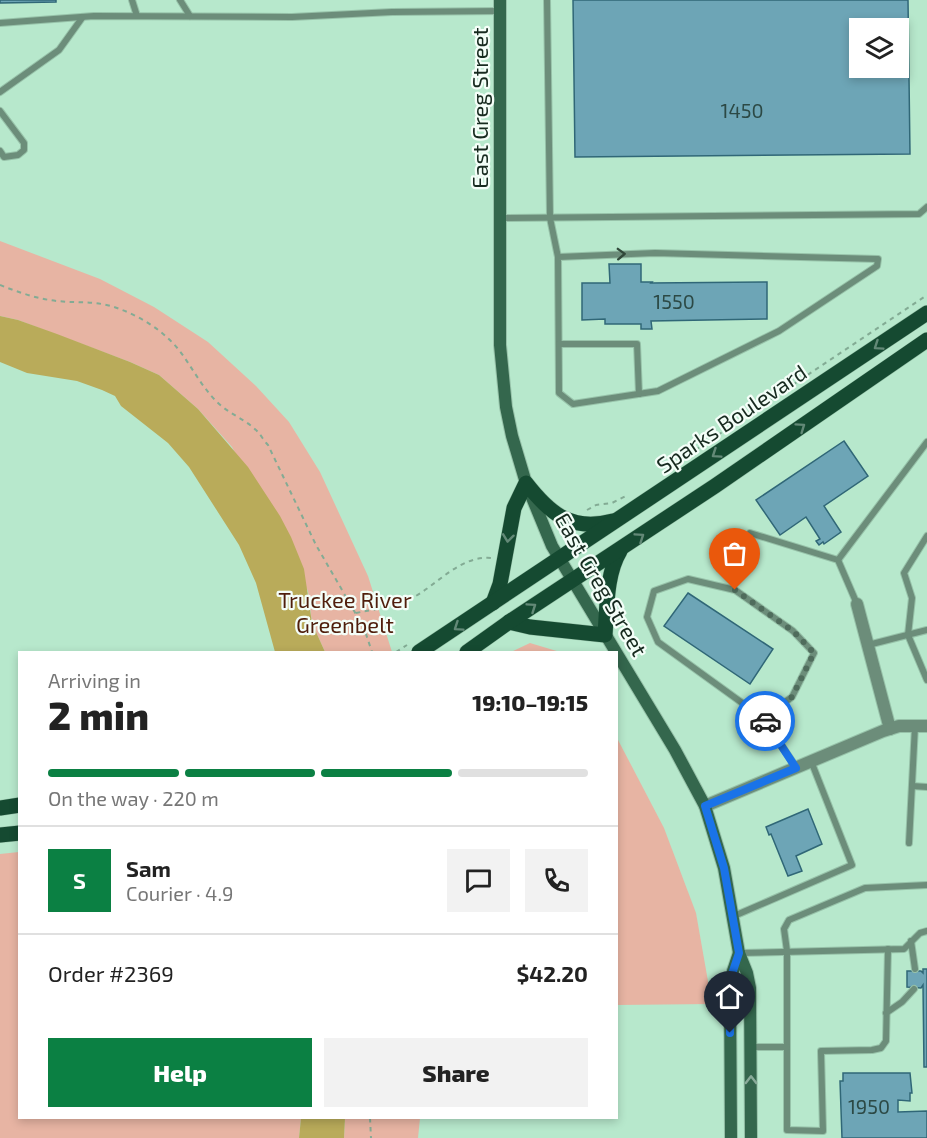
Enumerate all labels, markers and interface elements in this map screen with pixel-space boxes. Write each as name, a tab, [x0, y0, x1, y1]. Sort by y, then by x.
map controls	[849, 18, 909, 78]
button: layers	[849, 18, 909, 78]
street label: East Greg Street	[466, 27, 492, 189]
house number: 1450	[720, 98, 764, 122]
one-way arrow	[616, 248, 625, 261]
house number: 1550	[653, 289, 695, 313]
one-way arrow	[874, 339, 885, 350]
street label: Sparks Boulevard	[651, 358, 811, 478]
one-way arrow	[794, 423, 805, 434]
one-way arrow	[712, 447, 723, 458]
street label: East Greg Street	[550, 508, 654, 660]
pin	[709, 528, 760, 590]
one-way arrow	[502, 533, 514, 543]
one-way arrow	[633, 533, 644, 544]
icon: bag	[718, 537, 751, 570]
park label: Truckee River Greenbelt	[278, 586, 412, 637]
one-way arrow	[526, 603, 537, 614]
one-way arrow	[454, 620, 465, 631]
text: Arriving in	[48, 668, 141, 692]
text: 19:10–19:15	[472, 689, 588, 715]
text: 2 min	[48, 691, 149, 738]
courier	[735, 691, 795, 751]
icon: car	[749, 705, 782, 738]
text: On the way · 220 m	[48, 786, 219, 810]
button: chat	[447, 849, 510, 912]
button: phone	[525, 849, 588, 912]
text: Sam	[126, 855, 171, 881]
text: S	[73, 867, 86, 893]
text: Courier · 4.9	[126, 881, 233, 905]
text: Order #2369	[48, 960, 174, 986]
text: $42.20	[516, 960, 588, 986]
pin	[704, 971, 755, 1033]
icon: home	[713, 980, 746, 1013]
button: Help	[48, 1038, 312, 1107]
button: Share	[324, 1038, 588, 1107]
one-way arrow	[745, 1075, 757, 1084]
house number: 1950	[848, 1094, 890, 1118]

